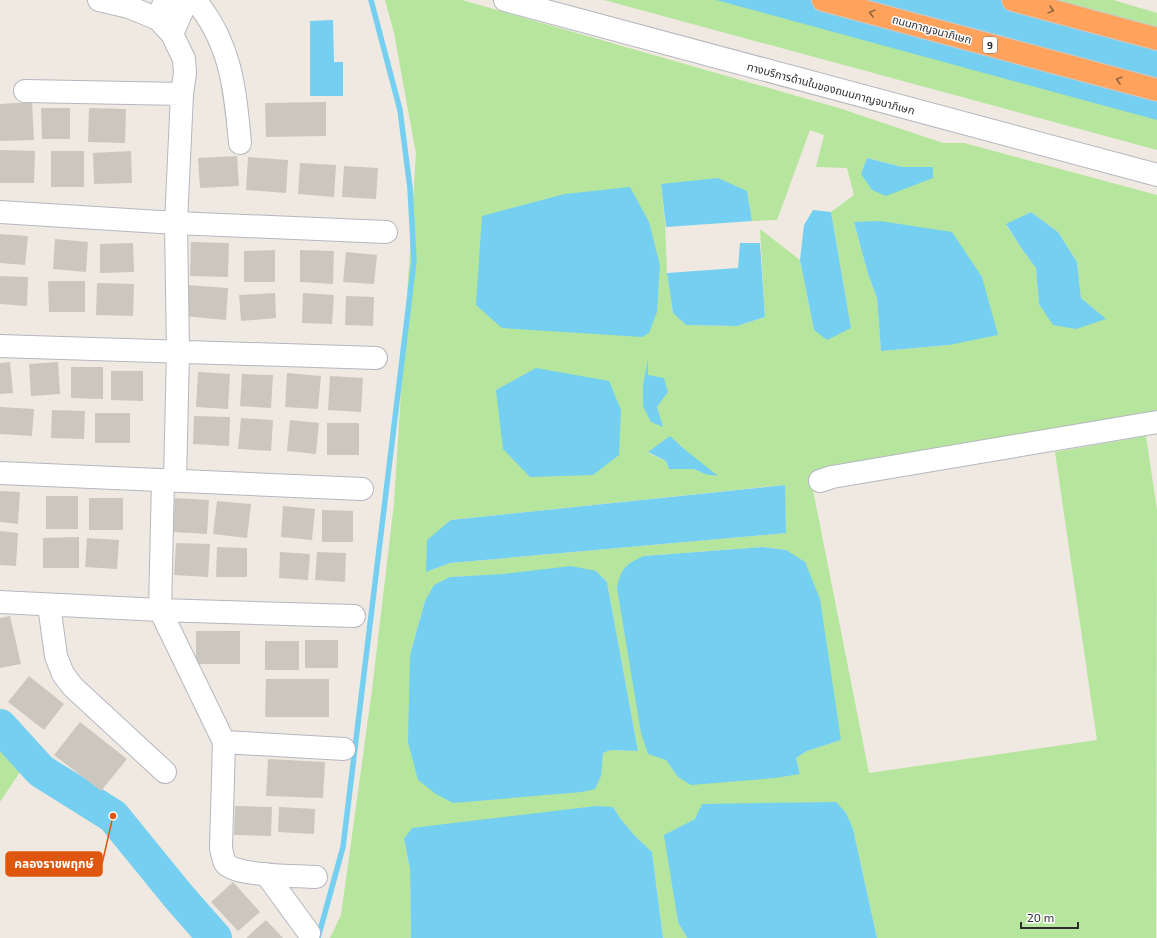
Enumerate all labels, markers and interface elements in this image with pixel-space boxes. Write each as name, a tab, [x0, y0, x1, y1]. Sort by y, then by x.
one-way arrow	[1047, 5, 1054, 14]
one-way arrow	[869, 10, 875, 18]
street label: ถนนกาญจนาภิเษก	[891, 12, 973, 46]
road number: 9	[983, 37, 997, 53]
street label: ทางบริการด้านในของถนนกาญจนาภิเษก	[746, 59, 916, 117]
one-way arrow	[1116, 76, 1123, 85]
callout: คลองราชพฤกษ์	[6, 852, 102, 876]
text: คลองราชพฤกษ์	[14, 856, 94, 871]
scale bar	[1021, 904, 1078, 930]
text: 20 m	[1027, 910, 1054, 924]

